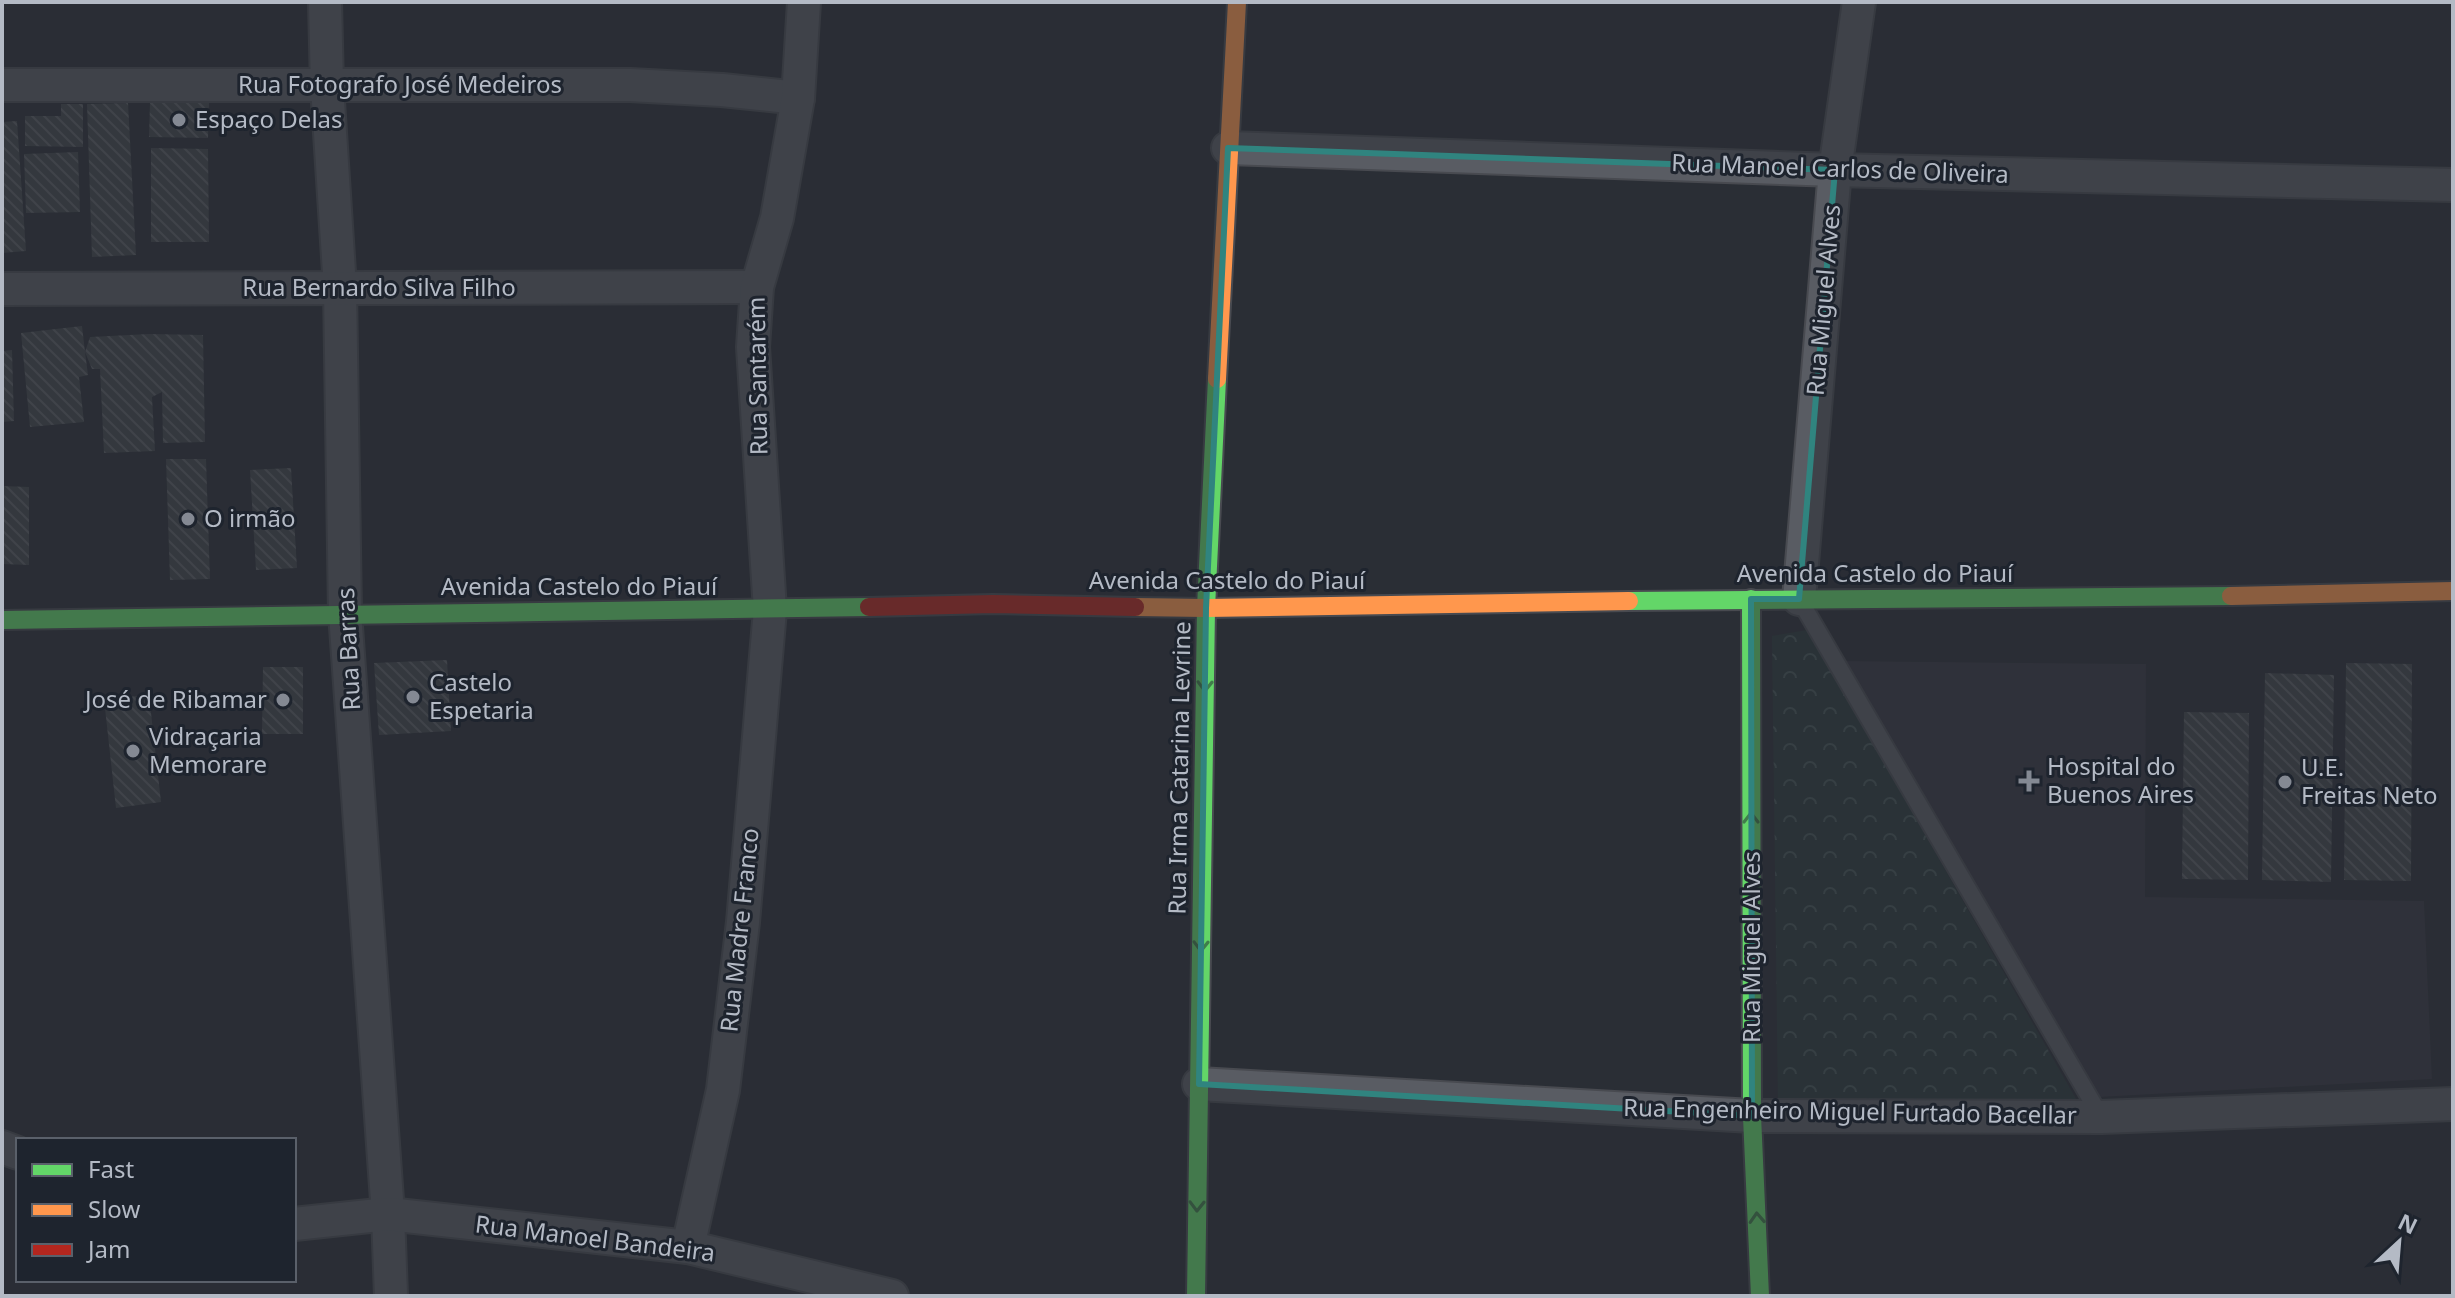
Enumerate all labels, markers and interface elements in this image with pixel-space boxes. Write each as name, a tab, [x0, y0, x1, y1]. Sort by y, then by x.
street label: Rua Fotografo José Medeiros	[238, 67, 562, 100]
place label: Espaço Delas	[195, 102, 343, 135]
marker: Espaço Delas	[170, 111, 188, 129]
street label: Rua Manoel Carlos de Oliveira	[1671, 145, 2009, 190]
street label: Rua Miguel Alves	[1798, 203, 1847, 397]
street label: Rua Bernardo Silva Filho	[242, 270, 516, 303]
street label: Rua Santarém	[739, 297, 774, 456]
place label: O irmão	[204, 501, 296, 534]
marker: O irmão	[179, 510, 197, 528]
street label: Avenida Castelo do Piauí	[1737, 556, 2014, 589]
street label: Avenida Castelo do Piauí	[1089, 563, 1366, 596]
street label: Avenida Castelo do Piauí	[441, 569, 718, 602]
street label: Rua Barras	[328, 587, 367, 711]
street label: Rua Irma Catarina Levrine	[1159, 621, 1198, 915]
place label: Castelo Espetaria	[429, 665, 534, 726]
one-way arrow	[1196, 680, 1214, 693]
place label: José de Ribamar	[83, 682, 267, 715]
marker: Castelo Espetaria	[404, 688, 422, 706]
marker: José de Ribamar	[274, 691, 292, 709]
place label: Vidraçaria Memorare	[149, 719, 267, 780]
marker: Vidraçaria Memorare	[124, 742, 142, 760]
place label: Hospital do Buenos Aires	[2047, 749, 2194, 810]
place label: U.E. Freitas Neto	[2301, 750, 2437, 811]
marker: Hospital do Buenos Aires	[2018, 770, 2040, 792]
marker: U.E. Freitas Neto	[2276, 773, 2294, 791]
one-way arrow	[1742, 811, 1760, 824]
street label: Rua Madre Franco	[711, 826, 766, 1033]
street label: Rua Miguel Alves	[1734, 851, 1767, 1043]
one-way arrow	[1192, 940, 1210, 953]
street label: Rua Engenheiro Miguel Furtado Bacellar	[1623, 1090, 2077, 1131]
legend	[16, 1138, 296, 1282]
text: Fast	[88, 1152, 134, 1185]
text: Slow	[88, 1192, 140, 1225]
one-way arrow	[1189, 1200, 1206, 1213]
north arrow	[2359, 1202, 2439, 1282]
street label: Rua Manoel Bandeira	[473, 1206, 717, 1269]
text: N	[2394, 1206, 2423, 1241]
one-way arrow	[1748, 1211, 1765, 1224]
text: Jam	[86, 1232, 130, 1265]

